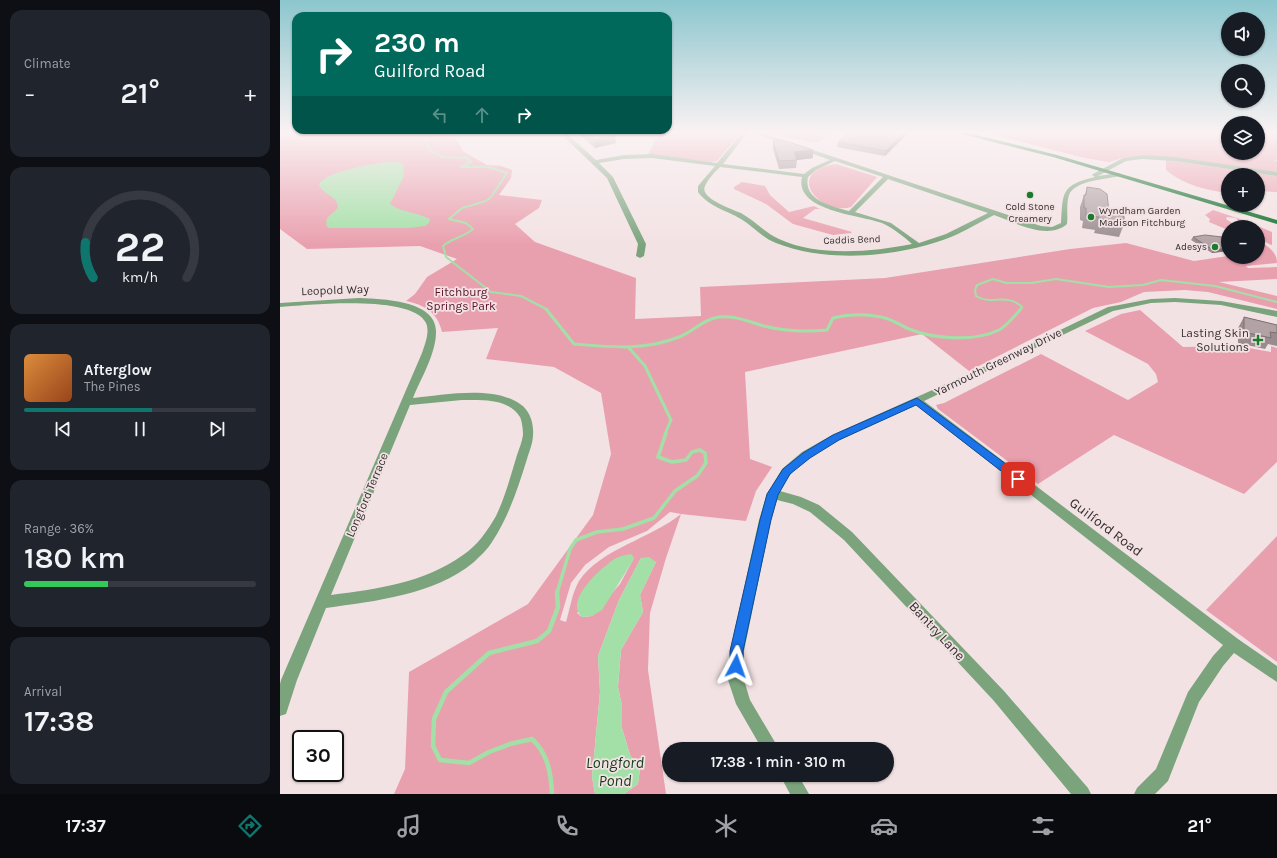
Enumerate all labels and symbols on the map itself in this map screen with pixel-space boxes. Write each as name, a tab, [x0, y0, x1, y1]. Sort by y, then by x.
marker: Cold Stone Creamery	[1025, 190, 1035, 200]
place label: Cold Stone Creamery	[1005, 201, 1055, 225]
place label: Wyndham Garden Madison Fitchburg	[1099, 205, 1186, 229]
marker: Wyndham Garden Madison Fitchburg	[1086, 212, 1096, 222]
street label: Caddis Bend	[823, 233, 881, 247]
place label: Adesys	[1175, 241, 1207, 253]
marker: Adesys	[1210, 242, 1220, 252]
street label: Leopold Way	[301, 282, 370, 298]
park label: Fitchburg Springs Park	[426, 285, 496, 313]
street label: Yarmouth Greenway Drive	[932, 325, 1064, 399]
place label: Lasting Skin Solutions	[1181, 326, 1249, 354]
marker: Lasting Skin Solutions	[1252, 334, 1264, 346]
street label: Longford Terrace	[343, 451, 391, 539]
pin	[1001, 462, 1035, 496]
street label: Guilford Road	[1066, 494, 1146, 560]
street label: Bantry Lane	[905, 598, 969, 664]
position arrow	[715, 645, 757, 687]
speed limit sign: 30	[292, 730, 344, 782]
water label: Longford Pond	[586, 753, 645, 790]

